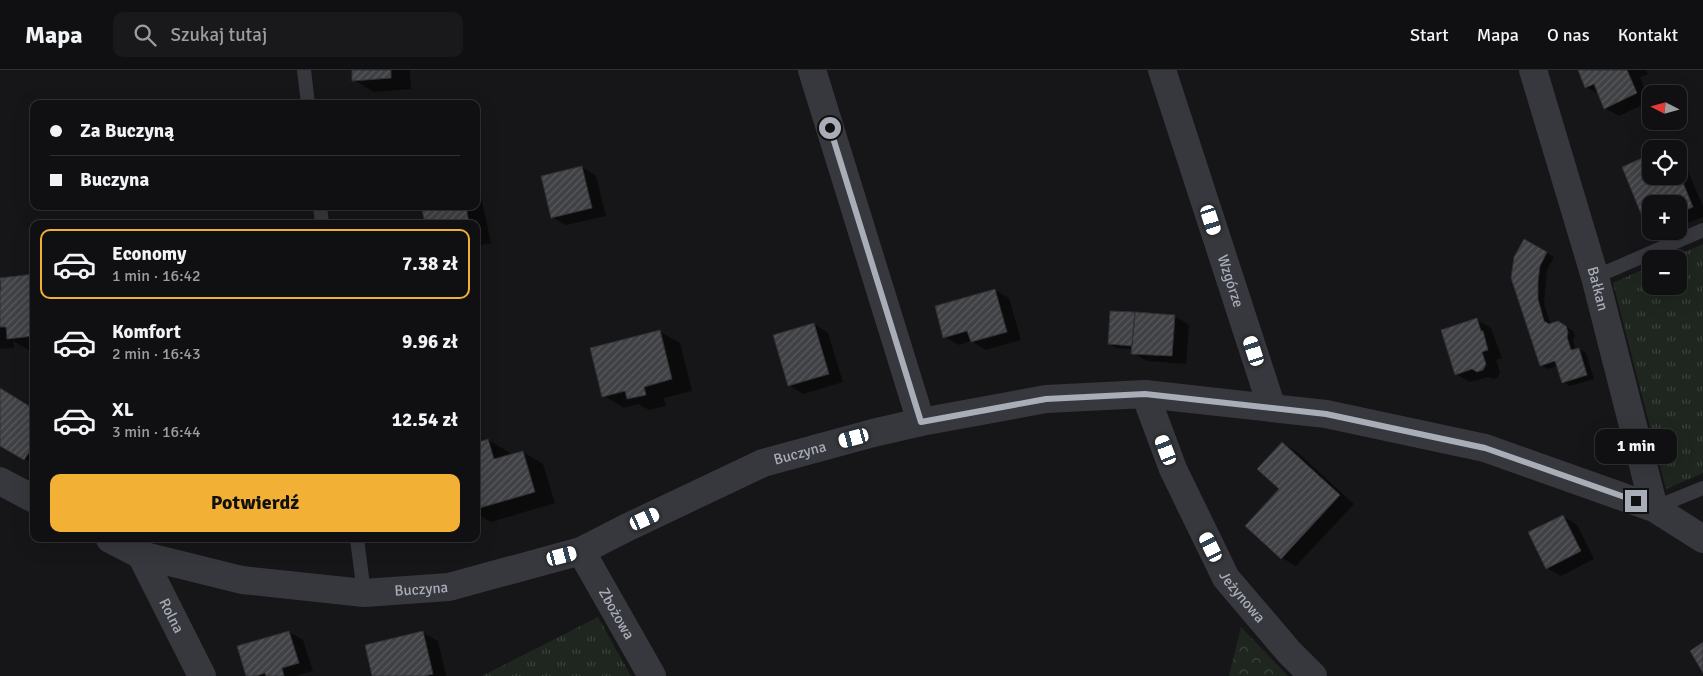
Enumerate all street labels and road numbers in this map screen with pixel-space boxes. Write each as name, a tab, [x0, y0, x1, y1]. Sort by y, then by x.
street label: Wzgórze	[1214, 253, 1248, 310]
street label: Bałkan	[1583, 264, 1612, 313]
street label: Buczyna	[771, 437, 828, 469]
street label: Jeżynowa	[1215, 568, 1269, 626]
street label: Buczyna	[394, 578, 449, 600]
street label: Zbożowa	[595, 585, 638, 643]
street label: Rolna	[155, 595, 188, 636]

